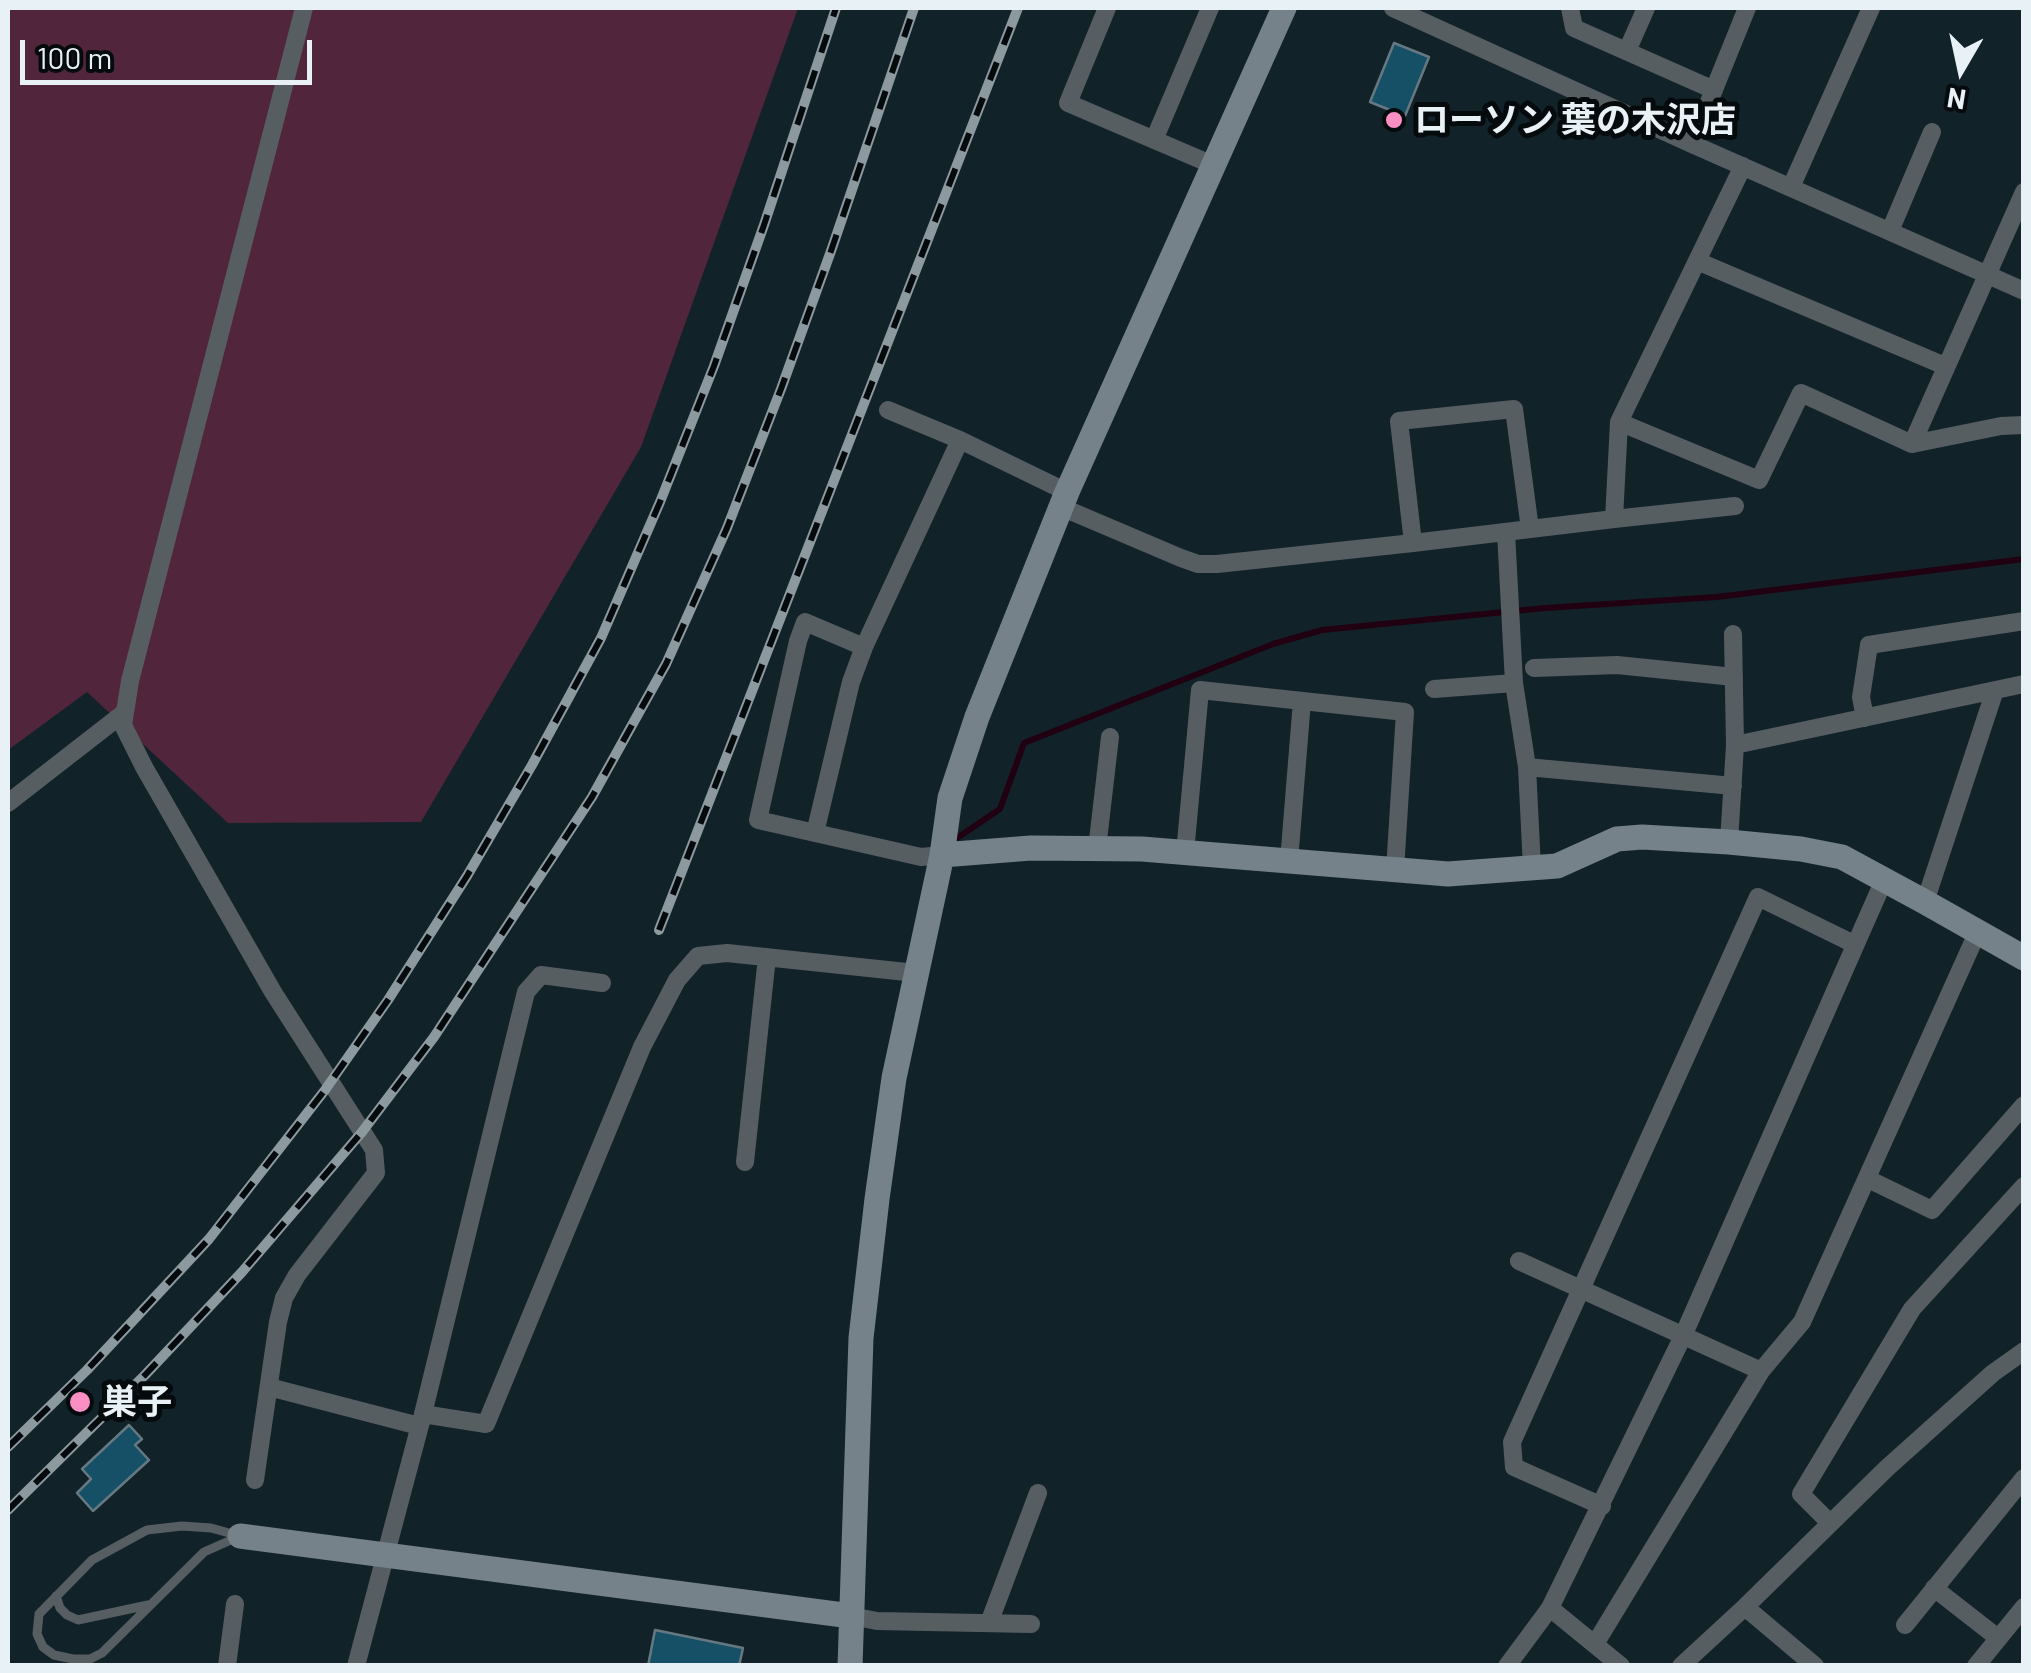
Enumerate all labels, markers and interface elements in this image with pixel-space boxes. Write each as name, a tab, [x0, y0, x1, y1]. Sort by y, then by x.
scale bar	[25, 20, 318, 82]
north arrow	[1911, 20, 2011, 120]
text: 100 m	[37, 39, 112, 75]
text: N	[1944, 81, 1968, 118]
place label: ローソン 葉の木沢店	[1414, 99, 1736, 141]
marker: ローソン 葉の木沢店	[1383, 109, 1405, 131]
place label: 巣子	[102, 1381, 172, 1423]
marker: 巣子	[67, 1389, 93, 1415]

